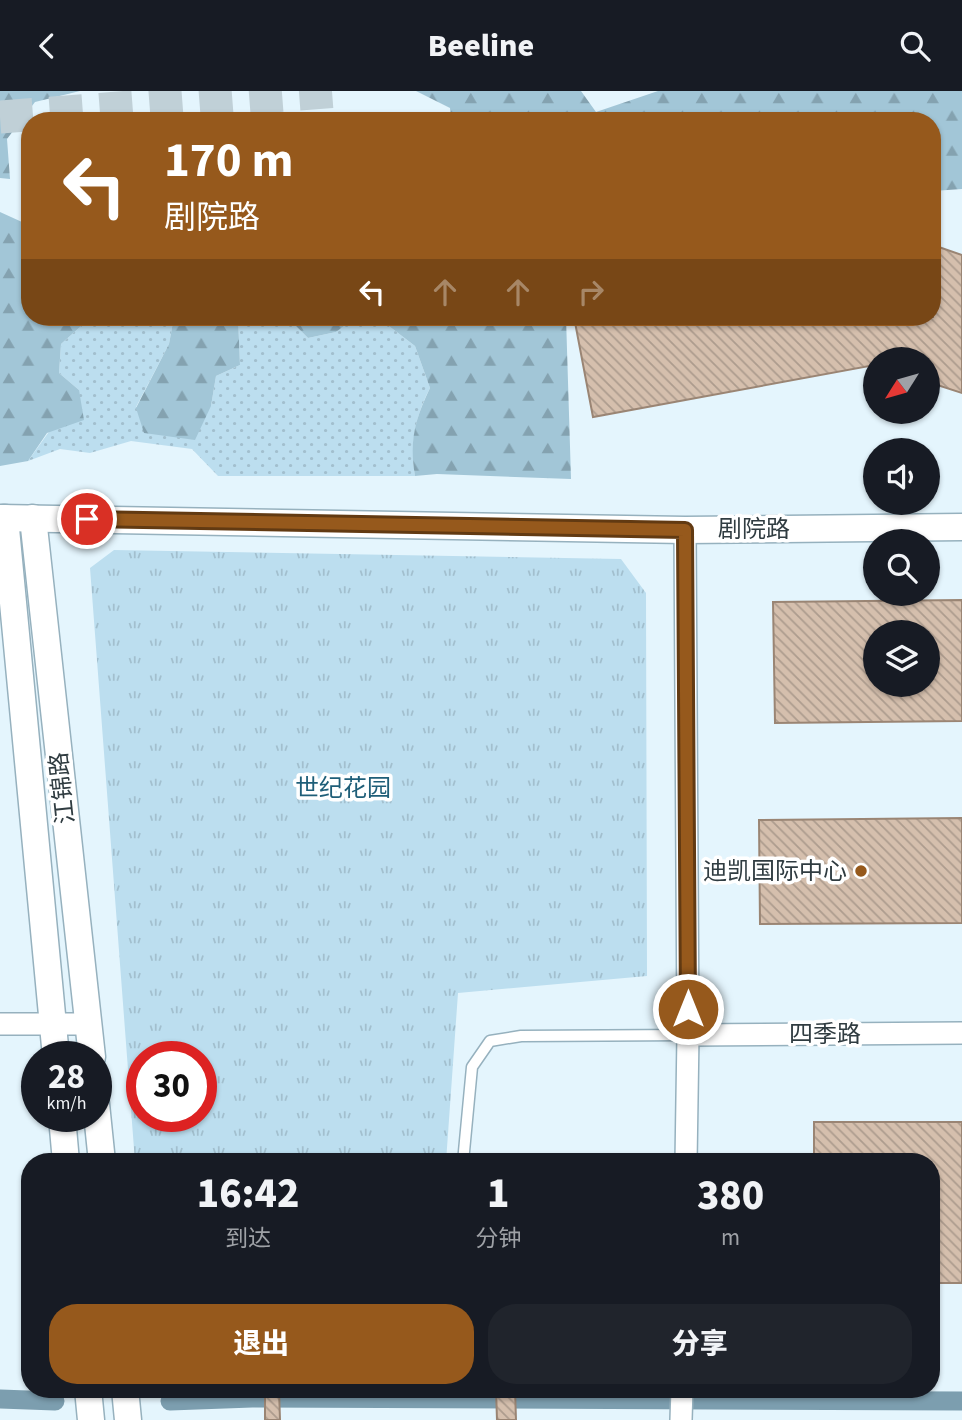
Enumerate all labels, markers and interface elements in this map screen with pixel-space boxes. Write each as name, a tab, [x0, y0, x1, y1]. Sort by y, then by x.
text: Beeline	[428, 23, 534, 69]
icon: back	[28, 27, 66, 65]
icon: search	[896, 27, 934, 65]
text: 170 m	[164, 126, 293, 196]
icon: left	[49, 140, 140, 231]
text: 剧院路	[164, 195, 260, 241]
icon: left	[353, 273, 391, 311]
icon: ahead	[426, 273, 464, 311]
icon: ahead	[499, 273, 537, 311]
icon: right	[572, 273, 610, 311]
north arrow	[863, 347, 940, 423]
map controls	[863, 347, 940, 697]
button: sound	[863, 438, 940, 515]
pin	[57, 489, 117, 549]
icon: arrive	[68, 500, 106, 538]
street label: 剧院路	[718, 512, 790, 547]
button: search	[863, 529, 940, 606]
button: layers	[863, 620, 940, 697]
street label: 江锦路	[41, 750, 84, 826]
park label: 世纪花园	[295, 771, 391, 806]
place label: 迪凯国际中心	[703, 854, 847, 889]
marker: 迪凯国际中心	[853, 863, 869, 879]
position arrow	[651, 972, 725, 1046]
street label: 四季路	[789, 1017, 861, 1052]
speed limit sign: 30	[126, 1041, 217, 1132]
text: 28	[48, 1052, 85, 1102]
text: km/h	[47, 1091, 86, 1116]
text: 16:42	[197, 1164, 299, 1224]
text: 1	[487, 1164, 509, 1224]
text: 380	[697, 1166, 764, 1226]
text: m	[721, 1221, 740, 1254]
text: 到达	[225, 1222, 271, 1255]
text: 分钟	[475, 1222, 521, 1255]
button: 退出	[49, 1304, 474, 1384]
button: 分享	[488, 1304, 912, 1384]

